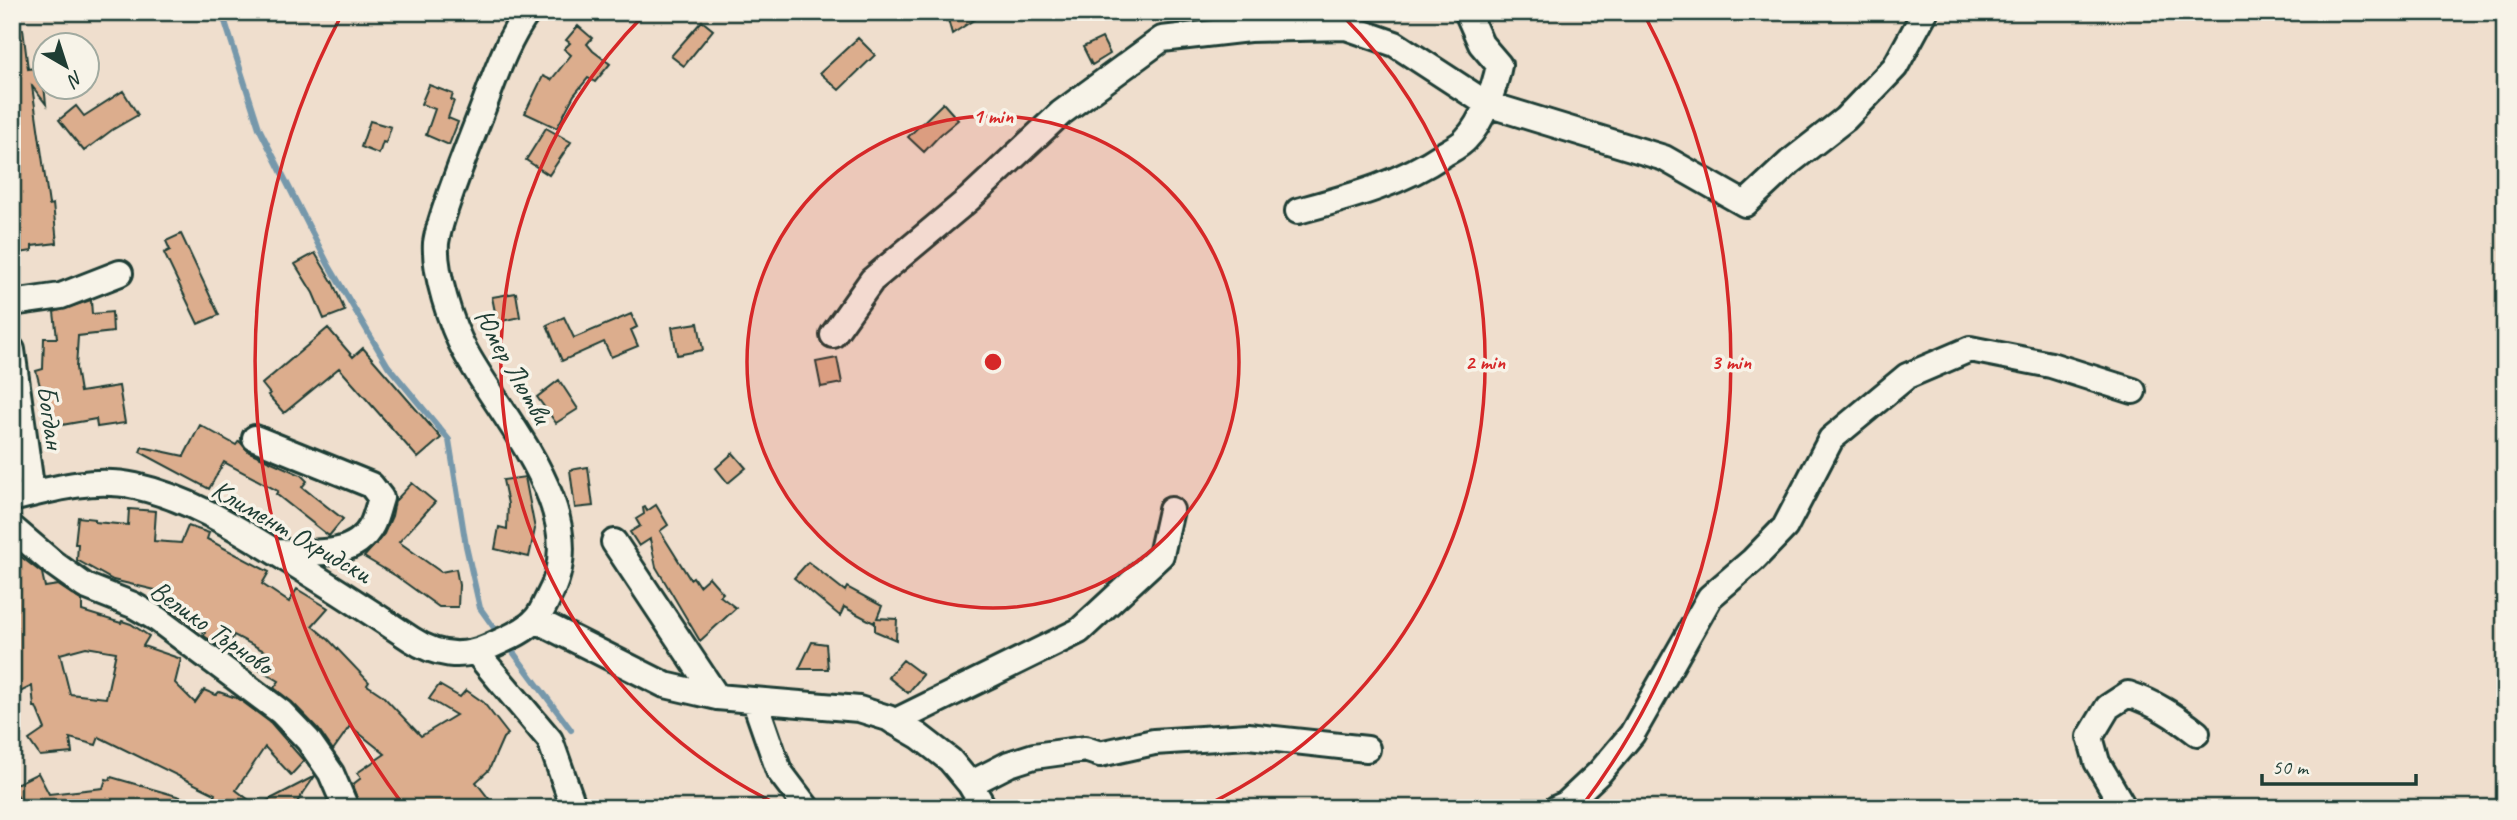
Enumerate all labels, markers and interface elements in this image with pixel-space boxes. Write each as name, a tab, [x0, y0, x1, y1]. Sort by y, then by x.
north arrow	[32, 32, 102, 102]
text: N	[61, 65, 88, 93]
text: 1 min	[973, 103, 1013, 129]
street label: Юмер Лютви	[466, 303, 561, 432]
text: 2 min	[1465, 349, 1505, 375]
text: 3 min	[1711, 349, 1751, 375]
centre of rings	[981, 350, 1005, 374]
street label: Богдан	[29, 383, 73, 453]
street label: Климент Охридски	[206, 471, 380, 592]
street label: Велико Търново	[144, 572, 283, 684]
scale bar	[2262, 743, 2416, 787]
text: 50 m	[2272, 754, 2310, 780]

